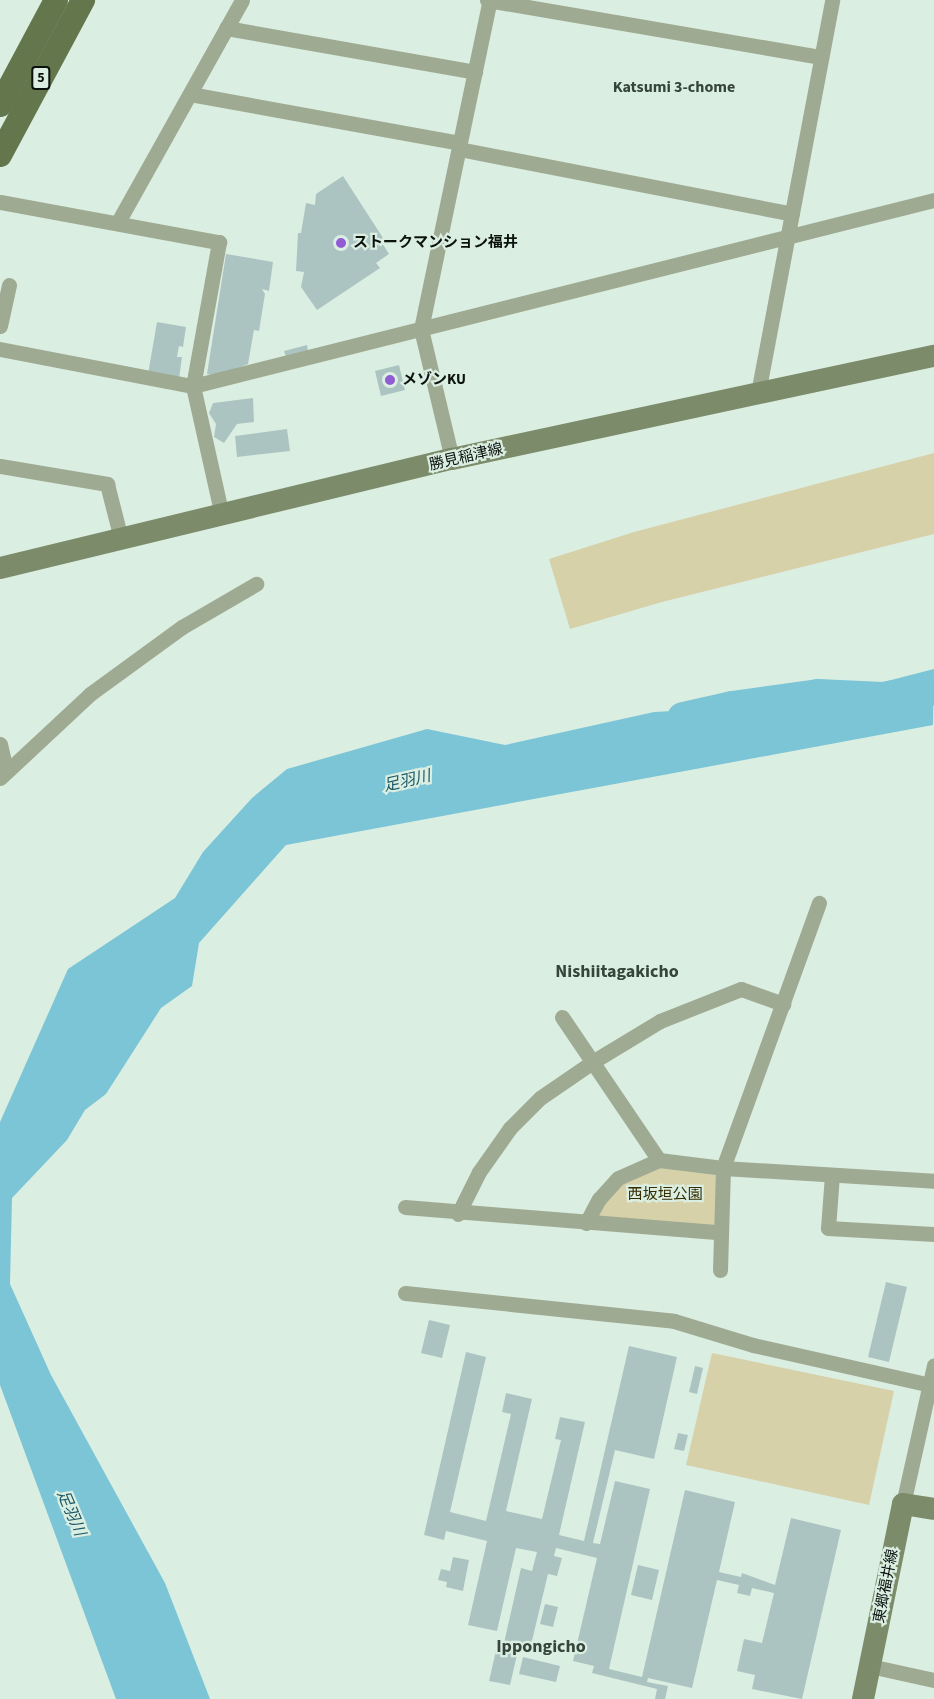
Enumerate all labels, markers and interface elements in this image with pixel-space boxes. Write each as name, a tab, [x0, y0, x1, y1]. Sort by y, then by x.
road number: 5	[30, 67, 51, 89]
district label: Katsumi 3-chome	[613, 77, 735, 97]
place label: ストークマンション福井	[353, 234, 518, 252]
marker: ストークマンション福井	[334, 236, 348, 250]
place label: メゾンKU	[402, 371, 466, 389]
marker: メゾンKU	[383, 373, 397, 387]
street label: 勝見稲津線	[427, 440, 505, 474]
water label: 足羽川	[381, 766, 433, 796]
district label: Nishiitagakicho	[555, 961, 679, 983]
park label: 西坂垣公園	[628, 1186, 702, 1204]
water label: 足羽川	[53, 1487, 89, 1539]
street label: 東郷福井線	[870, 1547, 902, 1625]
district label: Ippongicho	[496, 1636, 586, 1658]

